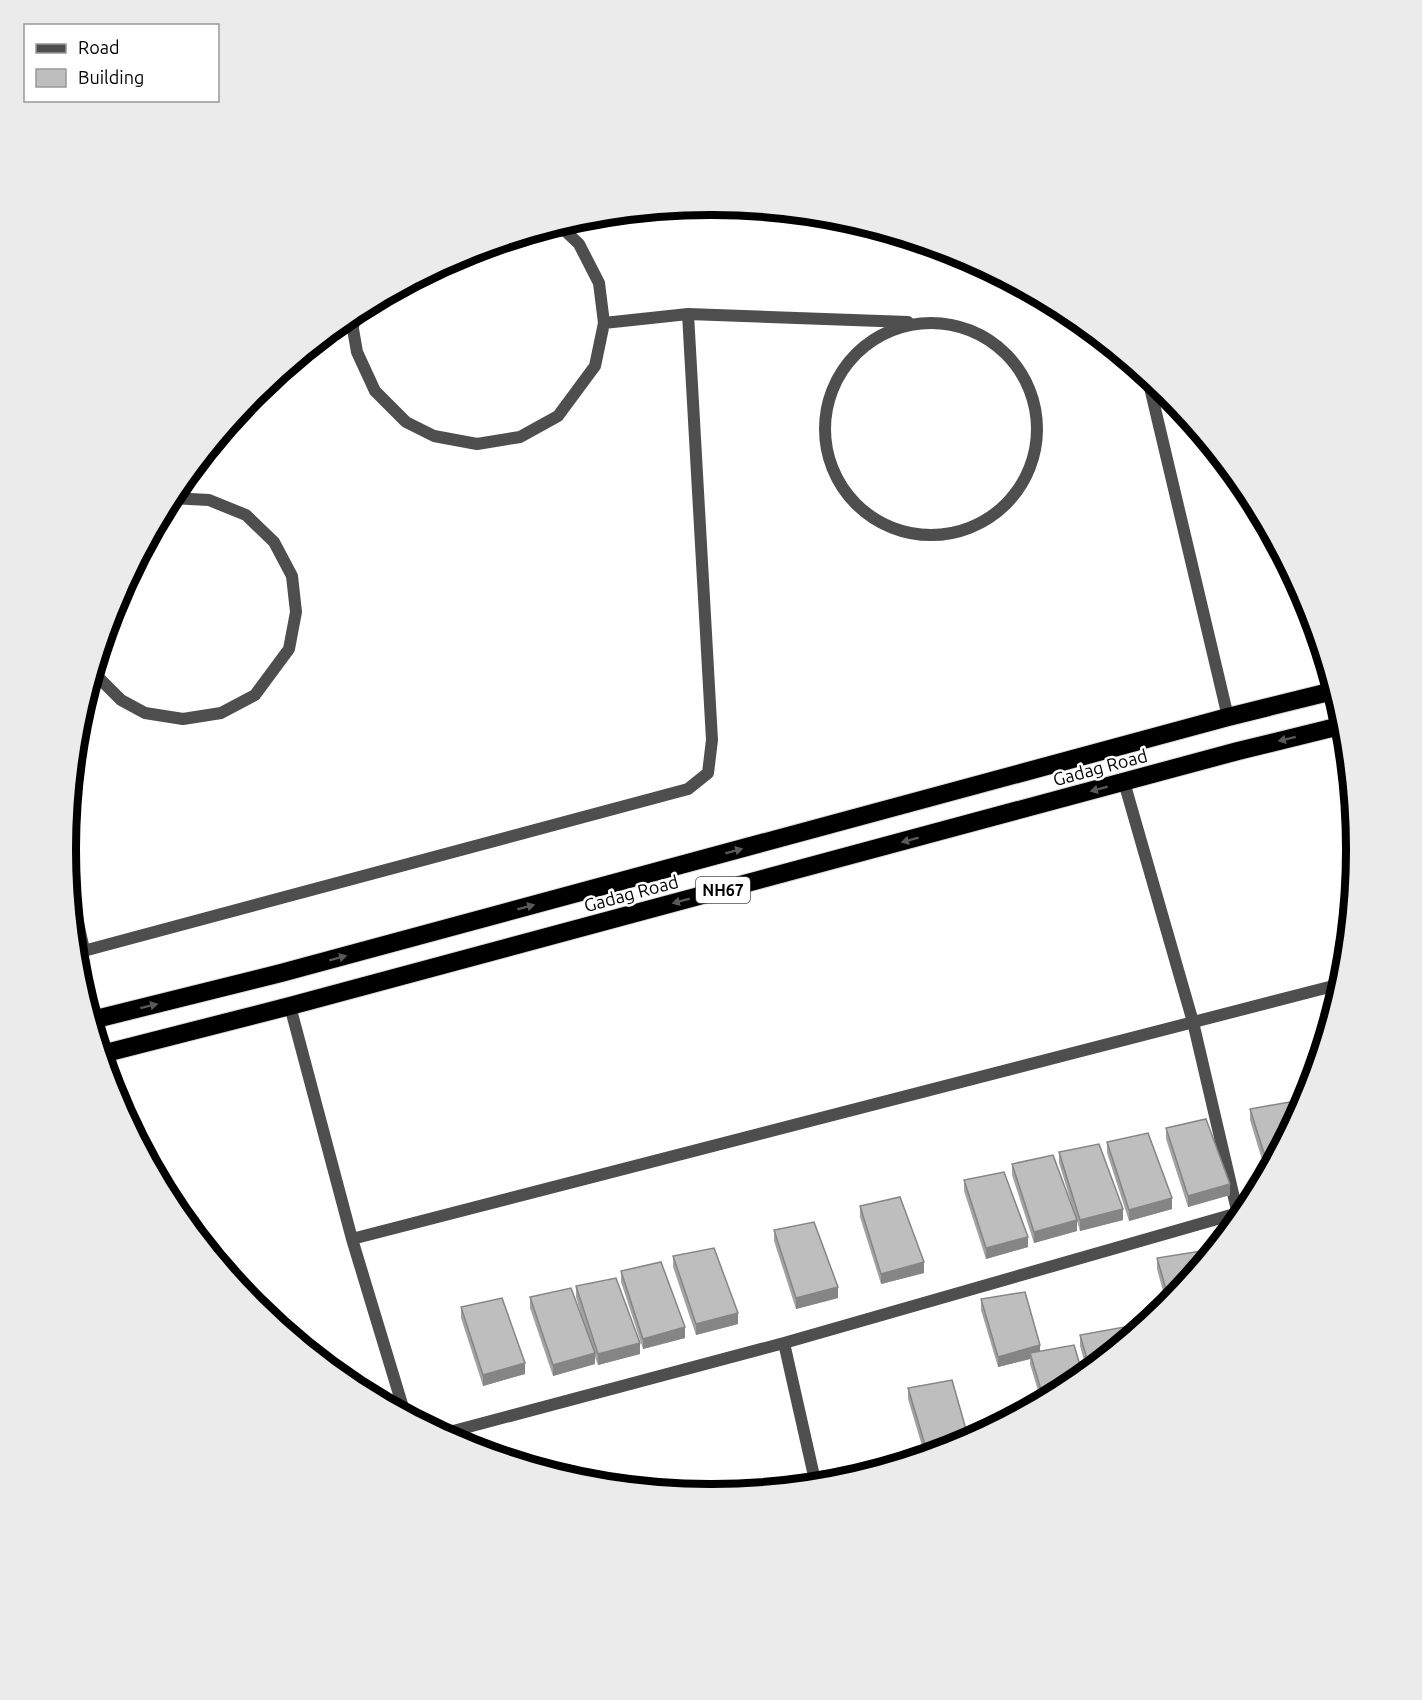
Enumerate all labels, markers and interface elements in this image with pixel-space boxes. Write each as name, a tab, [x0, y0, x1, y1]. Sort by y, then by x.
legend	[24, 24, 219, 102]
text: Road	[78, 37, 120, 57]
text: Building	[78, 67, 144, 87]
one-way arrow	[1278, 734, 1296, 744]
street label: Gadag Road	[1051, 745, 1149, 789]
one-way arrow	[1089, 785, 1107, 794]
one-way arrow	[901, 835, 919, 845]
one-way arrow	[725, 845, 744, 855]
street label: Gadag Road	[582, 871, 680, 915]
road number: NH67	[696, 877, 750, 903]
one-way arrow	[672, 897, 690, 906]
one-way arrow	[517, 902, 535, 911]
one-way arrow	[328, 952, 347, 962]
one-way arrow	[139, 1001, 158, 1011]

